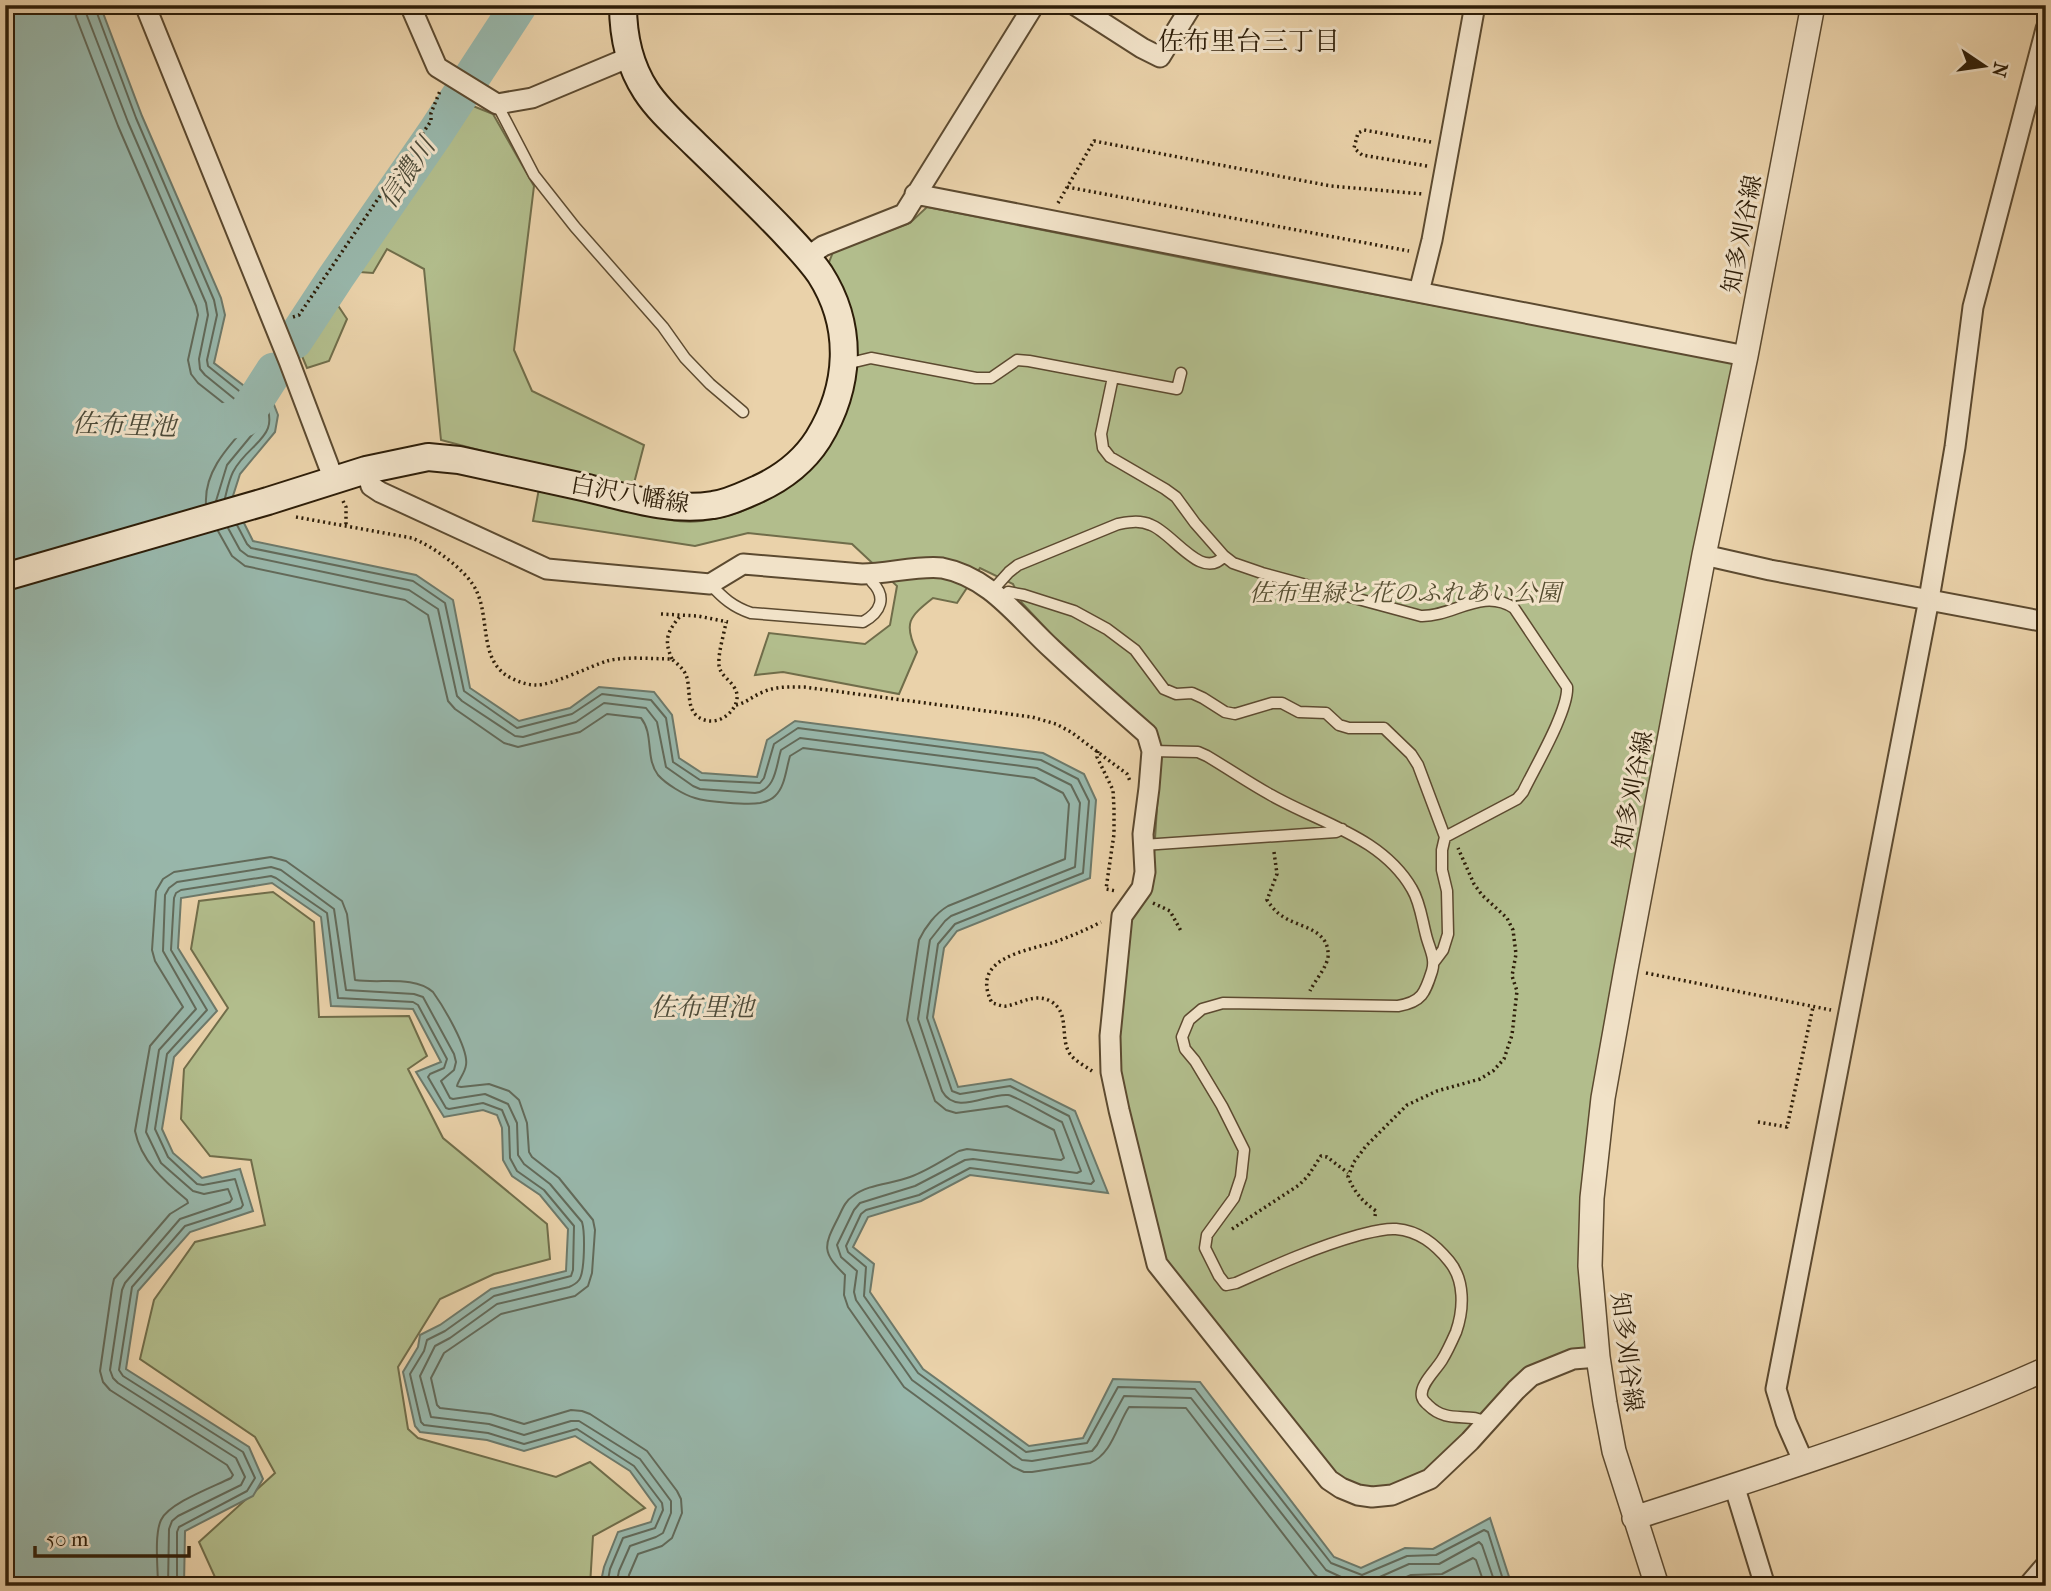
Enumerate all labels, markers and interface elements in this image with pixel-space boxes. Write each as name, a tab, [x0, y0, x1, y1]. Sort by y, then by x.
district label: 佐布里台三丁目	[1158, 26, 1340, 57]
north arrow	[1950, 32, 2020, 102]
text: N	[1987, 60, 2012, 80]
water label: 信濃川	[372, 130, 443, 214]
street label: 知多刈谷線	[1717, 172, 1767, 296]
water label: 佐布里池	[71, 408, 179, 442]
street label: 白沢八幡線	[568, 470, 692, 518]
park label: 佐布里緑と花のふれあい公園	[1249, 579, 1565, 607]
street label: 知多刈谷線	[1608, 728, 1658, 852]
water label: 佐布里池	[650, 992, 757, 1023]
street label: 知多刈谷線	[1606, 1291, 1648, 1413]
scale bar	[35, 1514, 189, 1558]
text: 50 m	[46, 1527, 89, 1551]

